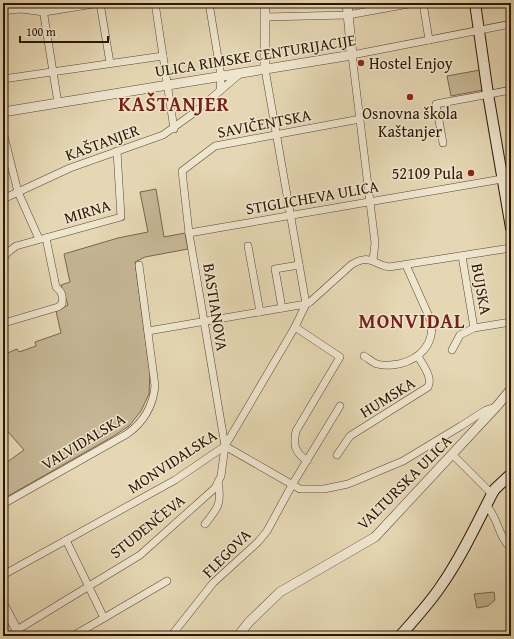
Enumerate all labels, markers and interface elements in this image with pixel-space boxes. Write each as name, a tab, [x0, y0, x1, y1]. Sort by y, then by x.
scale bar	[20, 18, 108, 44]
text: 100 m	[26, 23, 56, 40]
street label: ULICA RIMSKE CENTURIJACIJE	[153, 27, 357, 83]
place label: Hostel Enjoy	[369, 51, 453, 75]
marker: Hostel Enjoy	[356, 58, 366, 68]
district label: KAŠTANJER	[118, 89, 230, 118]
marker: Osnovna škola Kaštanjer	[405, 92, 415, 102]
place label: Osnovna škola Kaštanjer	[362, 101, 458, 143]
street label: SAVIČENTSKA	[215, 102, 313, 144]
street label: KAŠTANJER	[61, 117, 143, 167]
place label: 52109 Pula	[392, 161, 463, 185]
marker: 52109 Pula	[466, 168, 476, 178]
street label: STIGLICHEVA ULICA	[244, 173, 381, 221]
street label: MIRNA	[61, 193, 113, 229]
street label: BASTIANOVA	[197, 261, 235, 353]
street label: BUJSKA	[466, 261, 498, 317]
district label: MONVIDAL	[359, 306, 465, 335]
street label: HUMSKA	[355, 370, 420, 423]
street label: VALVIDALSKA	[36, 406, 130, 476]
street label: MONVIDALSKA	[123, 423, 222, 499]
street label: VALTURSKA ULICA	[351, 429, 457, 535]
street label: STUDENČEVA	[104, 488, 190, 564]
street label: FLEGOVA	[196, 523, 256, 583]

